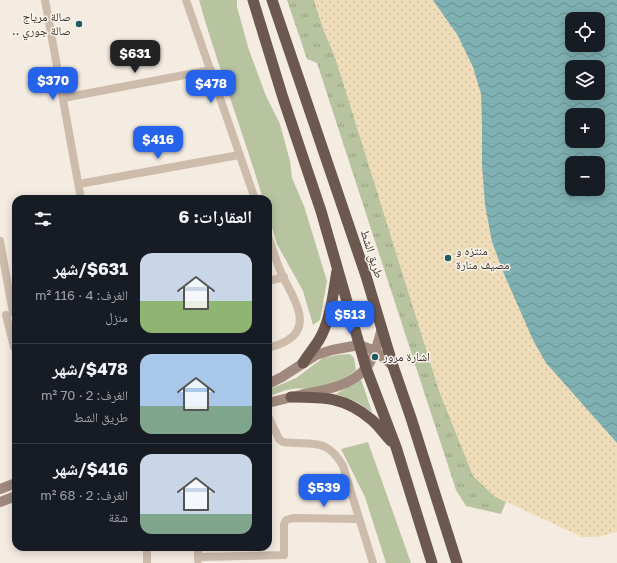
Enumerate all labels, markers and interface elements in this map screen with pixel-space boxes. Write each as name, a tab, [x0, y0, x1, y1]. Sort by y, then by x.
place label: صالة مرياج .. صالة جوري	[12, 9, 71, 41]
map controls	[565, 12, 605, 196]
button: locate	[565, 12, 605, 52]
marker: صالة مرياج .. صالة جوري	[74, 19, 84, 29]
pin: $631	[111, 40, 159, 74]
text: $631	[119, 45, 151, 61]
button: layers	[565, 60, 605, 100]
pin: $370	[29, 67, 77, 101]
pin: $478	[187, 70, 235, 104]
text: $370	[37, 72, 69, 88]
text: $478	[195, 75, 227, 91]
button: +	[565, 108, 605, 148]
pin: $416	[134, 126, 182, 160]
text: $416	[142, 131, 174, 147]
button: −	[565, 156, 605, 196]
text: العقارات: 6	[179, 206, 252, 227]
icon: filters	[32, 208, 54, 230]
street label: طريق الشط	[357, 228, 387, 280]
place label: منتزه و مصيف منارة	[456, 243, 509, 272]
marker: منتزه و مصيف منارة	[443, 253, 453, 263]
text: $631/شهر	[53, 258, 128, 279]
icon: home	[172, 269, 220, 317]
text: الغرف: 4 · 116 m²	[35, 287, 128, 303]
pin: $513	[326, 301, 374, 335]
text: $513	[334, 306, 366, 322]
text: منزل	[105, 309, 128, 325]
place label: اشارة مرور	[382, 349, 430, 364]
marker: اشارة مرور	[370, 352, 380, 362]
text: $478/شهر	[52, 358, 128, 379]
icon: home	[172, 370, 220, 418]
text: الغرف: 2 · 70 m²	[41, 387, 128, 403]
text: طريق الشط	[74, 409, 128, 425]
text: $416/شهر	[53, 458, 128, 479]
icon: home	[172, 470, 220, 518]
pin: $539	[300, 474, 348, 508]
text: $539	[308, 479, 340, 495]
text: الغرف: 2 · 68 m²	[40, 487, 128, 503]
text: شقة	[109, 509, 128, 525]

